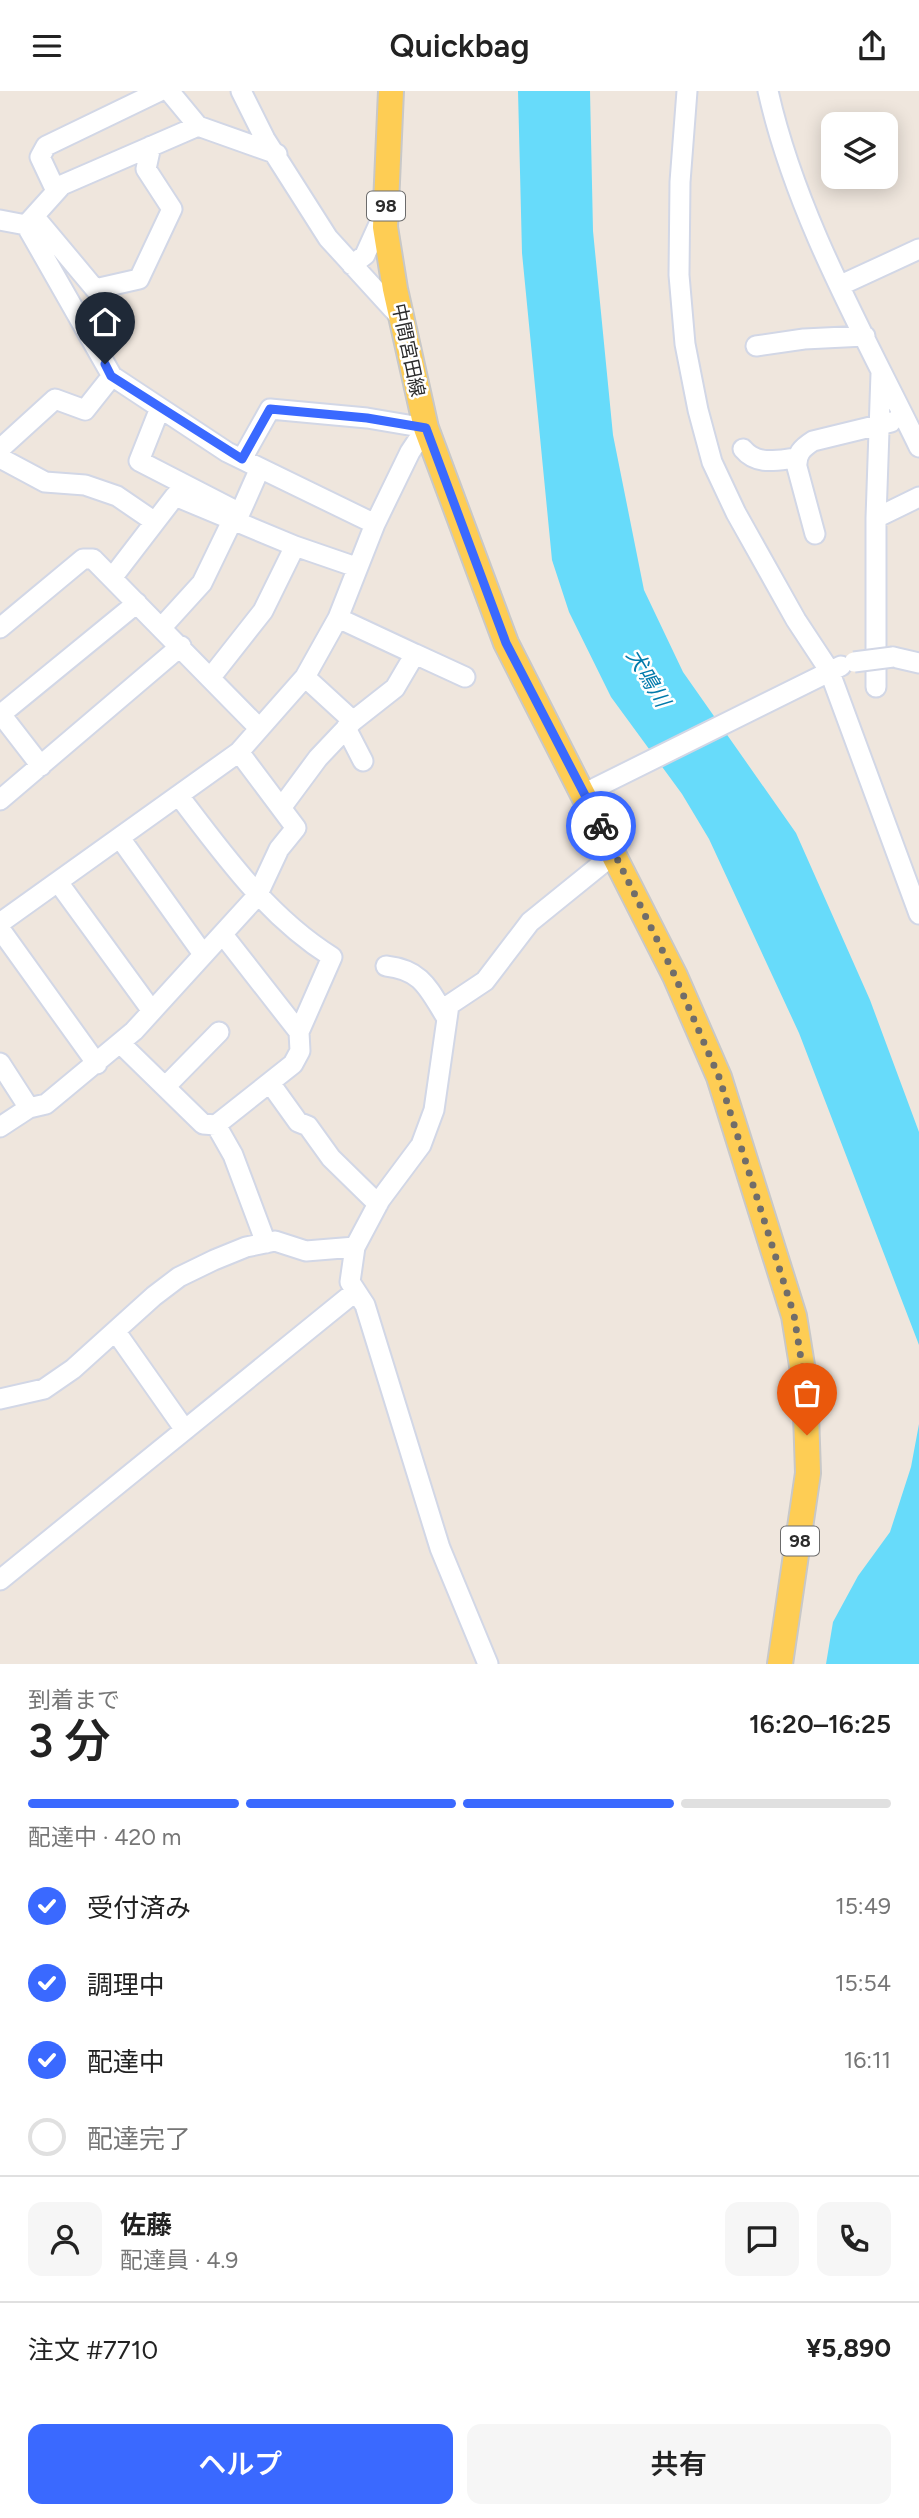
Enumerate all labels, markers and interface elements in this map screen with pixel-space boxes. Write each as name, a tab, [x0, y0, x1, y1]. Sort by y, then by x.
icon: menu	[28, 27, 66, 65]
text: Quickbag	[390, 27, 529, 65]
icon: share	[853, 27, 891, 65]
map controls	[821, 112, 898, 189]
button: layers	[821, 112, 898, 189]
road number: 98	[367, 191, 405, 221]
pin	[75, 292, 135, 364]
street label: 中間宮田線	[387, 301, 430, 399]
icon: home	[86, 303, 124, 341]
water label: 犬鳴川	[621, 644, 676, 713]
courier	[566, 791, 636, 861]
icon: bike	[582, 807, 620, 845]
pin	[777, 1363, 837, 1435]
icon: bag	[788, 1374, 826, 1412]
road number: 98	[781, 1527, 819, 1555]
text: 到着まで	[28, 1686, 120, 1714]
text: 16:20–16:25	[749, 1708, 891, 1740]
text: 3 分	[28, 1713, 110, 1769]
text: 配達中 · 420 m	[28, 1823, 181, 1851]
icon: check	[28, 1887, 66, 1925]
text: 受付済み	[87, 1892, 191, 1924]
text: 15:49	[835, 1892, 891, 1920]
icon: check	[28, 1964, 66, 2002]
text: 調理中	[87, 1969, 165, 2001]
text: 15:54	[835, 1969, 891, 1997]
icon: check	[28, 2041, 66, 2079]
text: 配達中	[87, 2046, 165, 2078]
text: 16:11	[844, 2046, 891, 2074]
text: 配達完了	[87, 2123, 191, 2155]
button: person	[28, 2202, 102, 2276]
button: chat	[725, 2202, 799, 2276]
button: phone	[817, 2202, 891, 2276]
text: 佐藤	[120, 2209, 172, 2241]
text: 配達員 · 4.9	[120, 2246, 238, 2274]
text: ¥5,890	[806, 2332, 891, 2364]
text: 注文 #7710	[28, 2334, 158, 2366]
button: ヘルプ	[28, 2424, 453, 2504]
button: 共有	[467, 2424, 891, 2504]

